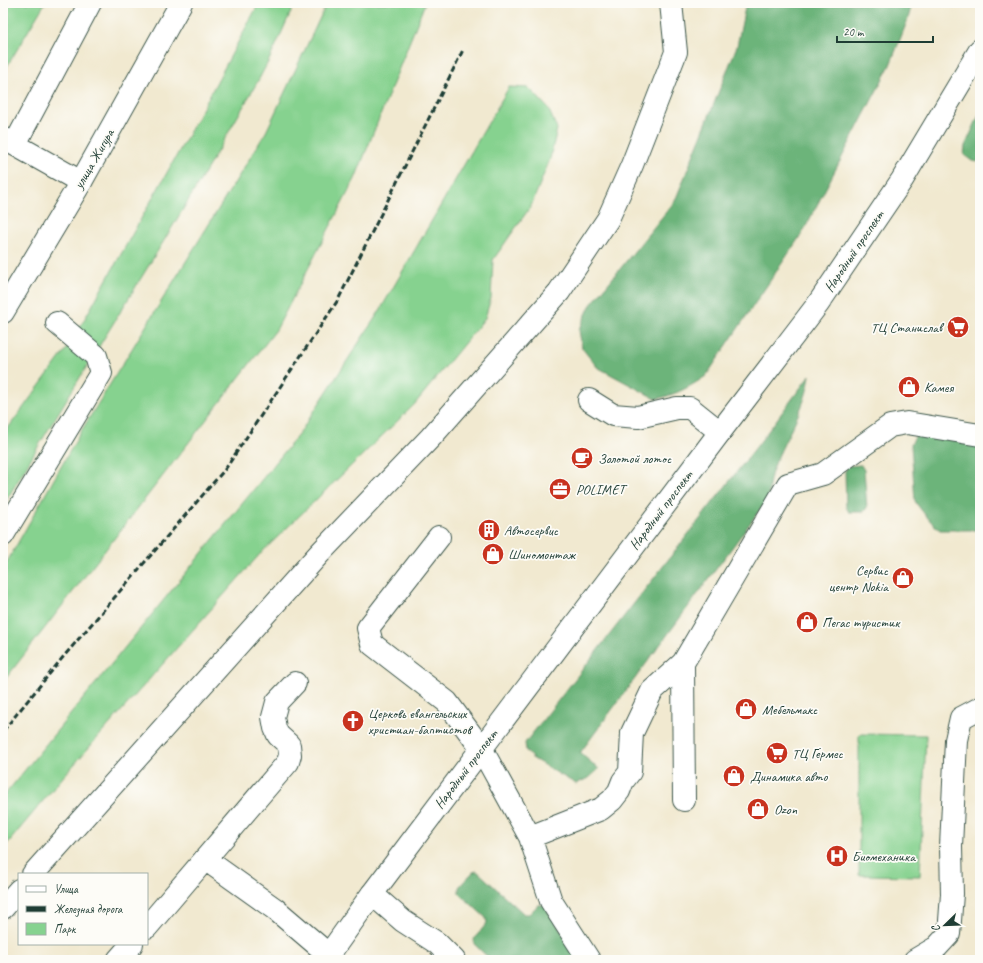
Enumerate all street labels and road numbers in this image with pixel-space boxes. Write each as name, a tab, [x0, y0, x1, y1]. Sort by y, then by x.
street label: улица Жигура	[70, 125, 119, 193]
street label: Народный проспект	[820, 206, 888, 295]
street label: Народный проспект	[626, 466, 697, 553]
street label: Народный проспект	[431, 725, 502, 812]

